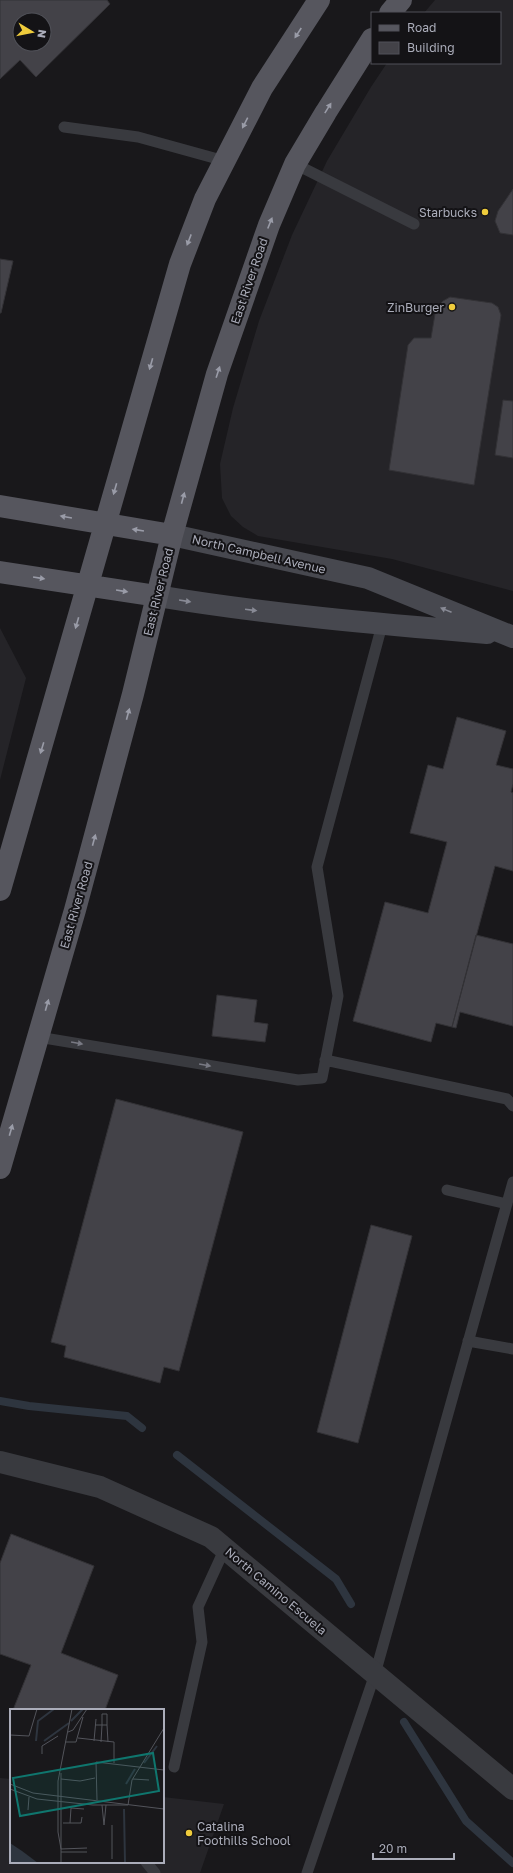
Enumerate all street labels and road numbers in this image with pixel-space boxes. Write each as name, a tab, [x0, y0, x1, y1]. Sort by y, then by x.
street label: East River Road	[227, 236, 271, 326]
street label: North Campbell Avenue	[191, 531, 327, 577]
street label: East River Road	[140, 546, 176, 638]
street label: East River Road	[56, 860, 96, 950]
street label: North Camino Escuela	[222, 1544, 330, 1638]

